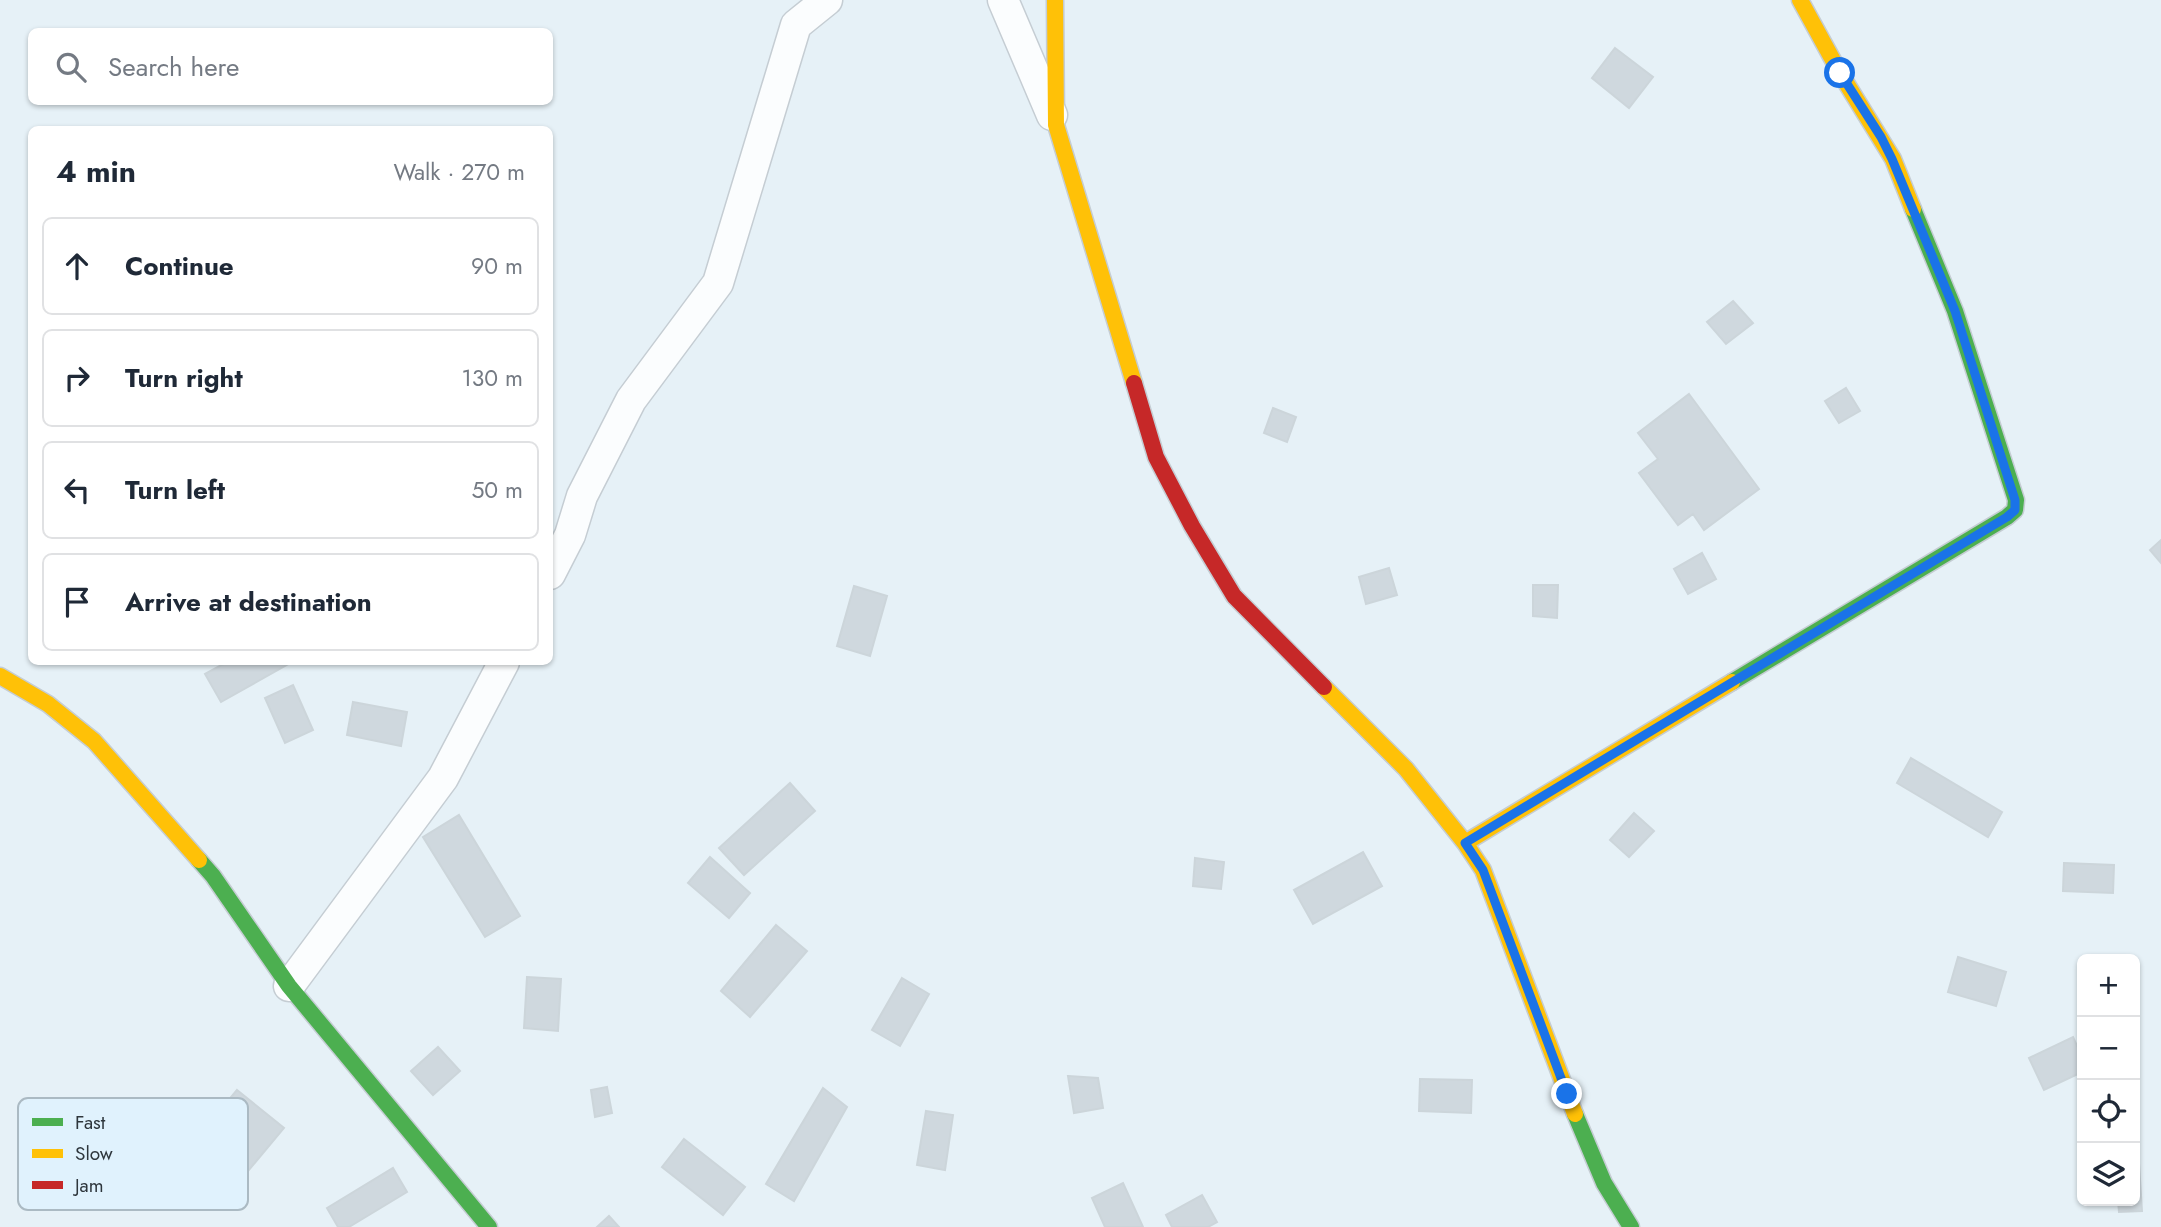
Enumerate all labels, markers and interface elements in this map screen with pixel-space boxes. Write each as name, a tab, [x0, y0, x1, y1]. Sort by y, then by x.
search box	[28, 28, 553, 105]
icon: search	[52, 48, 90, 86]
text: Search here	[108, 48, 240, 86]
route start	[1824, 57, 1855, 88]
text: 4 min	[56, 150, 136, 193]
text: Walk · 270 m	[394, 155, 525, 189]
icon: ahead	[58, 247, 96, 285]
text: Continue	[125, 247, 234, 285]
text: 90 m	[471, 249, 523, 283]
icon: right	[58, 359, 96, 397]
text: Turn right	[125, 359, 243, 397]
text: 130 m	[461, 361, 523, 395]
icon: left	[58, 471, 96, 509]
text: Turn left	[125, 471, 225, 509]
text: 50 m	[471, 473, 523, 507]
icon: arrive	[58, 583, 96, 621]
text: Arrive at destination	[125, 583, 372, 621]
map controls	[2077, 954, 2140, 1206]
button: +	[2077, 954, 2140, 1017]
button: −	[2077, 1017, 2140, 1080]
route end	[1551, 1078, 1582, 1109]
button: locate	[2077, 1080, 2140, 1143]
legend	[18, 1098, 248, 1210]
text: Fast	[75, 1109, 106, 1136]
text: Slow	[75, 1140, 113, 1167]
button: layers	[2077, 1143, 2140, 1206]
text: Jam	[72, 1172, 104, 1199]

